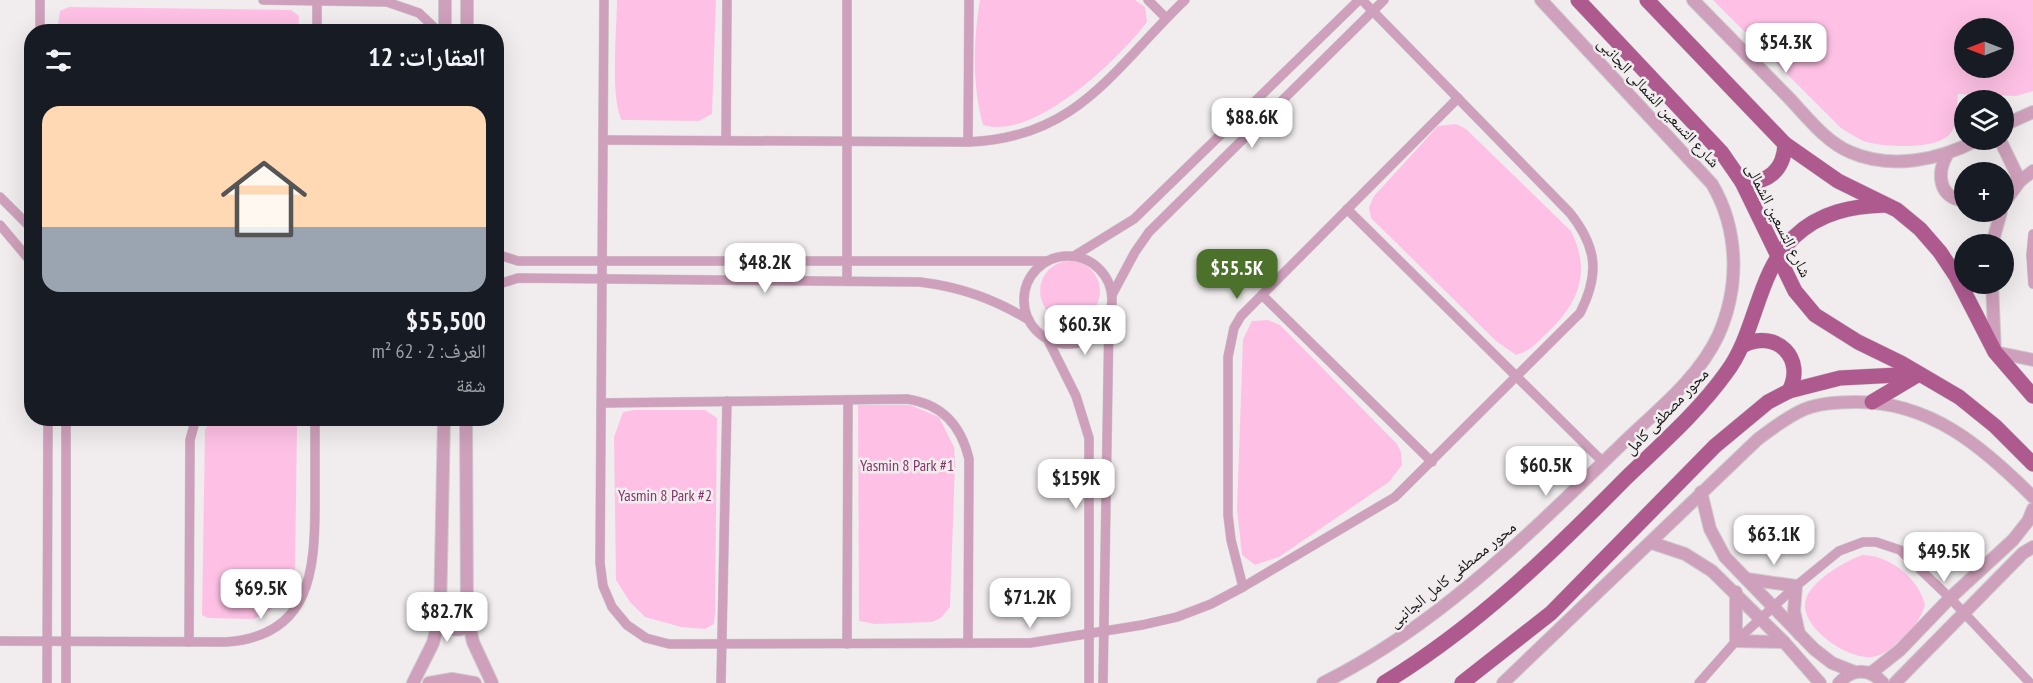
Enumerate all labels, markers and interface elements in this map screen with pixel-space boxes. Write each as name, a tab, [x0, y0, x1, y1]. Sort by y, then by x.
north arrow	[1954, 18, 2014, 78]
map controls	[1954, 18, 2014, 294]
pin: $54.3K	[1737, 23, 1835, 74]
text: $54.3K	[1760, 29, 1812, 55]
street label: شارع التسعين الشمالى الجانبى	[1593, 33, 1725, 172]
text: العقارات: 12	[368, 40, 486, 73]
icon: filters	[42, 44, 75, 77]
button: layers	[1954, 90, 2014, 150]
pin: $88.6K	[1203, 98, 1301, 149]
text: $88.6K	[1226, 104, 1278, 130]
icon: home	[210, 145, 318, 253]
street label: شارع التسعين الشمالى	[1741, 160, 1816, 281]
button: +	[1954, 162, 2014, 222]
button: −	[1954, 234, 2014, 294]
pin: $48.2K	[716, 243, 814, 294]
text: $48.2K	[739, 249, 791, 275]
pin: $55.5K	[1188, 249, 1286, 300]
text: $55.5K	[1211, 255, 1263, 281]
text: $55,500	[406, 304, 486, 337]
pin: $60.3K	[1036, 305, 1134, 356]
text: $60.3K	[1059, 311, 1111, 337]
text: الغرف: 2 · 62 m²	[372, 338, 486, 364]
street label: محور مصطفى كامل	[1620, 363, 1713, 459]
text: شقة	[456, 372, 486, 398]
pin: $60.5K	[1497, 446, 1595, 497]
text: $60.5K	[1520, 452, 1572, 478]
park label: Yasmin 8 Park #1	[860, 455, 954, 475]
pin: $159K	[1034, 459, 1118, 510]
text: $159K	[1052, 465, 1100, 491]
park label: Yasmin 8 Park #2	[618, 485, 712, 505]
pin: $63.1K	[1725, 515, 1823, 566]
street label: محور مصطفى كامل الجانبى	[1384, 516, 1520, 632]
text: $63.1K	[1748, 521, 1800, 547]
pin: $49.5K	[1895, 532, 1993, 583]
text: $49.5K	[1918, 538, 1970, 564]
pin: $69.5K	[212, 569, 310, 620]
text: $69.5K	[235, 575, 287, 601]
pin: $71.2K	[981, 578, 1079, 629]
text: $71.2K	[1004, 584, 1056, 610]
pin: $82.7K	[398, 592, 496, 643]
text: $82.7K	[421, 598, 473, 624]

